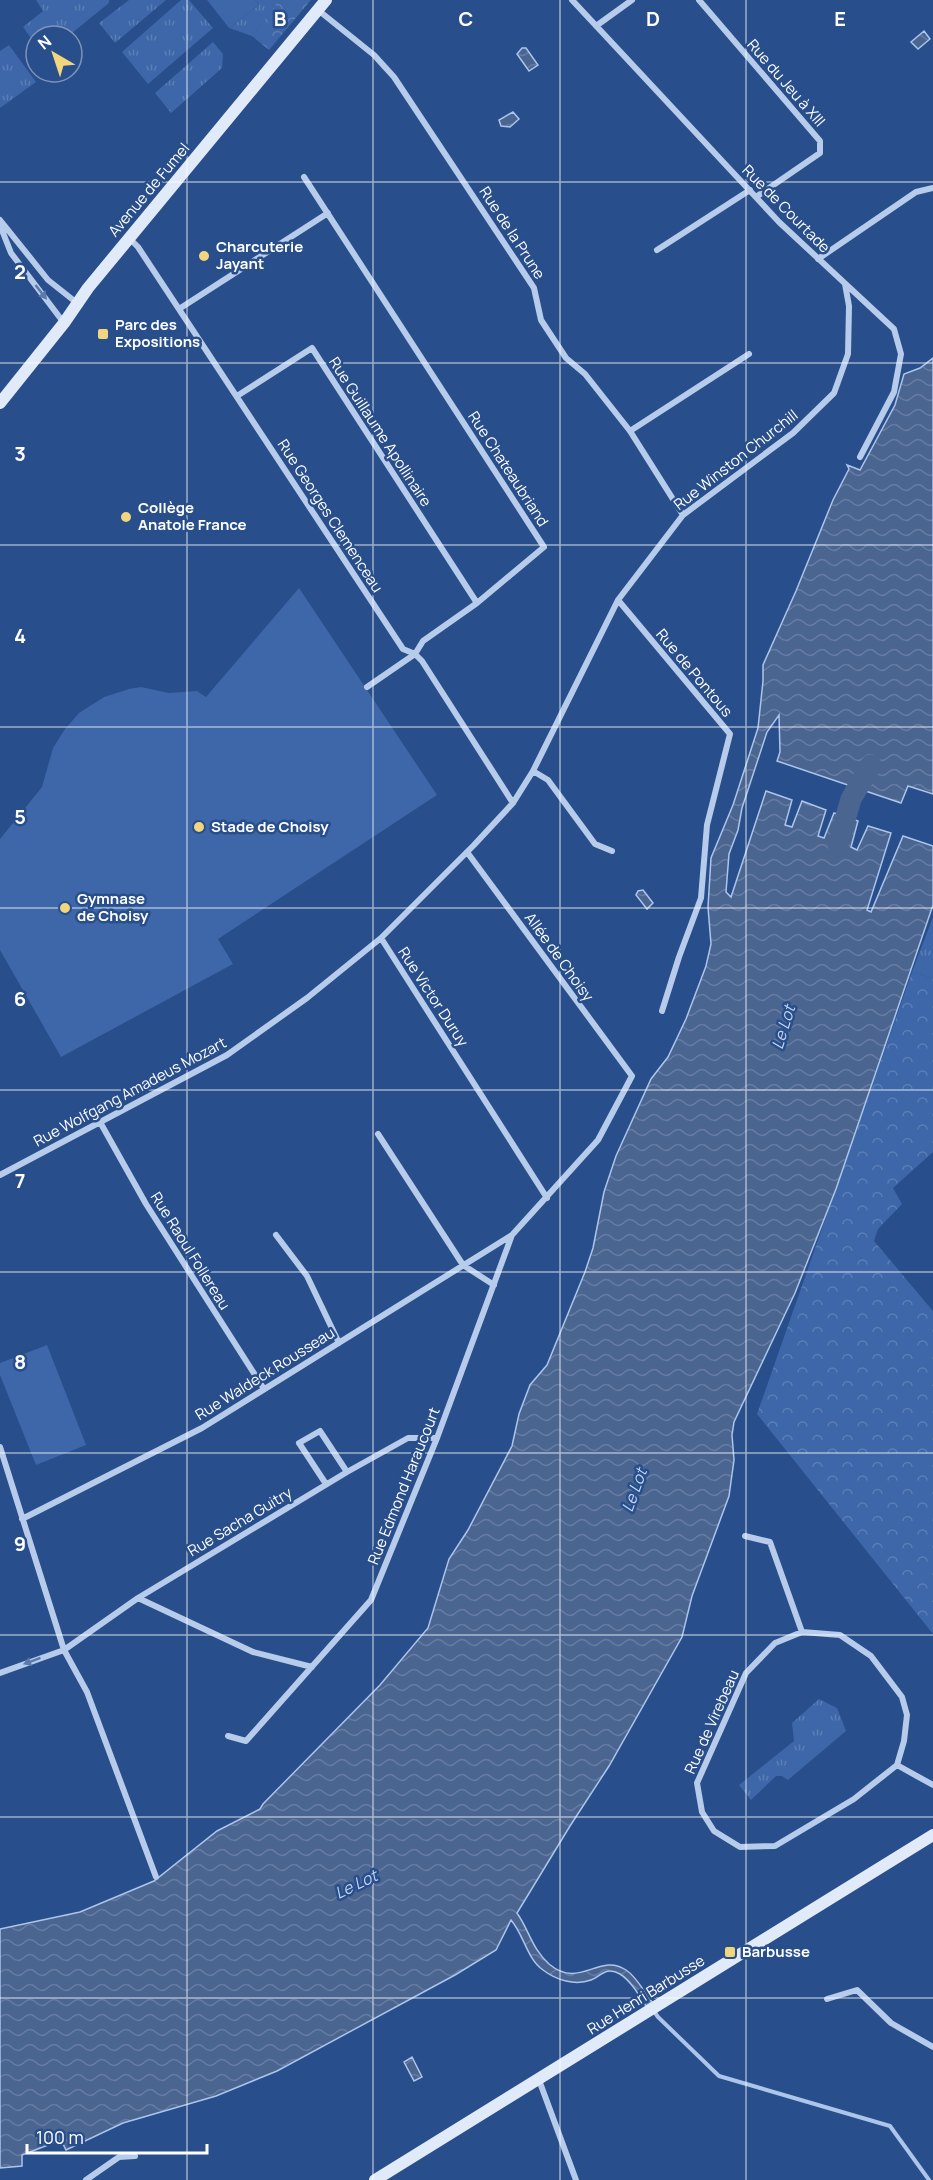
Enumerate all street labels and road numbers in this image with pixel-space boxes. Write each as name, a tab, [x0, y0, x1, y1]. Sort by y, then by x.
street label: Rue du Jeu à XIII	[743, 34, 830, 131]
street label: Avenue de Fumel	[103, 138, 194, 241]
street label: Rue de Courtade	[738, 160, 835, 257]
street label: Rue de la Prune	[475, 182, 550, 283]
street label: Rue Guillaume Apollinaire	[324, 353, 437, 511]
street label: Rue Winston Churchill	[669, 404, 802, 515]
street label: Rue Chateaubriand	[463, 407, 554, 530]
street label: Rue Georges Clemenceau	[273, 435, 388, 596]
street label: Rue de Pontous	[651, 624, 738, 721]
street label: Allée de Choisy	[520, 908, 599, 1006]
street label: Rue Victor Duruy	[393, 943, 474, 1051]
street label: Rue Wolfgang Amadeus Mozart	[30, 1032, 230, 1151]
street label: Rue Raoul Follereau	[146, 1188, 235, 1314]
street label: Rue Waldeck Rousseau	[191, 1322, 338, 1425]
street label: Rue Edmond Haraucourt	[362, 1404, 445, 1568]
street label: Rue Sacha Guitry	[184, 1482, 296, 1561]
street label: Rue de Virebeau	[679, 1666, 744, 1777]
street label: Rue Henri Barbusse	[583, 1950, 709, 2039]

